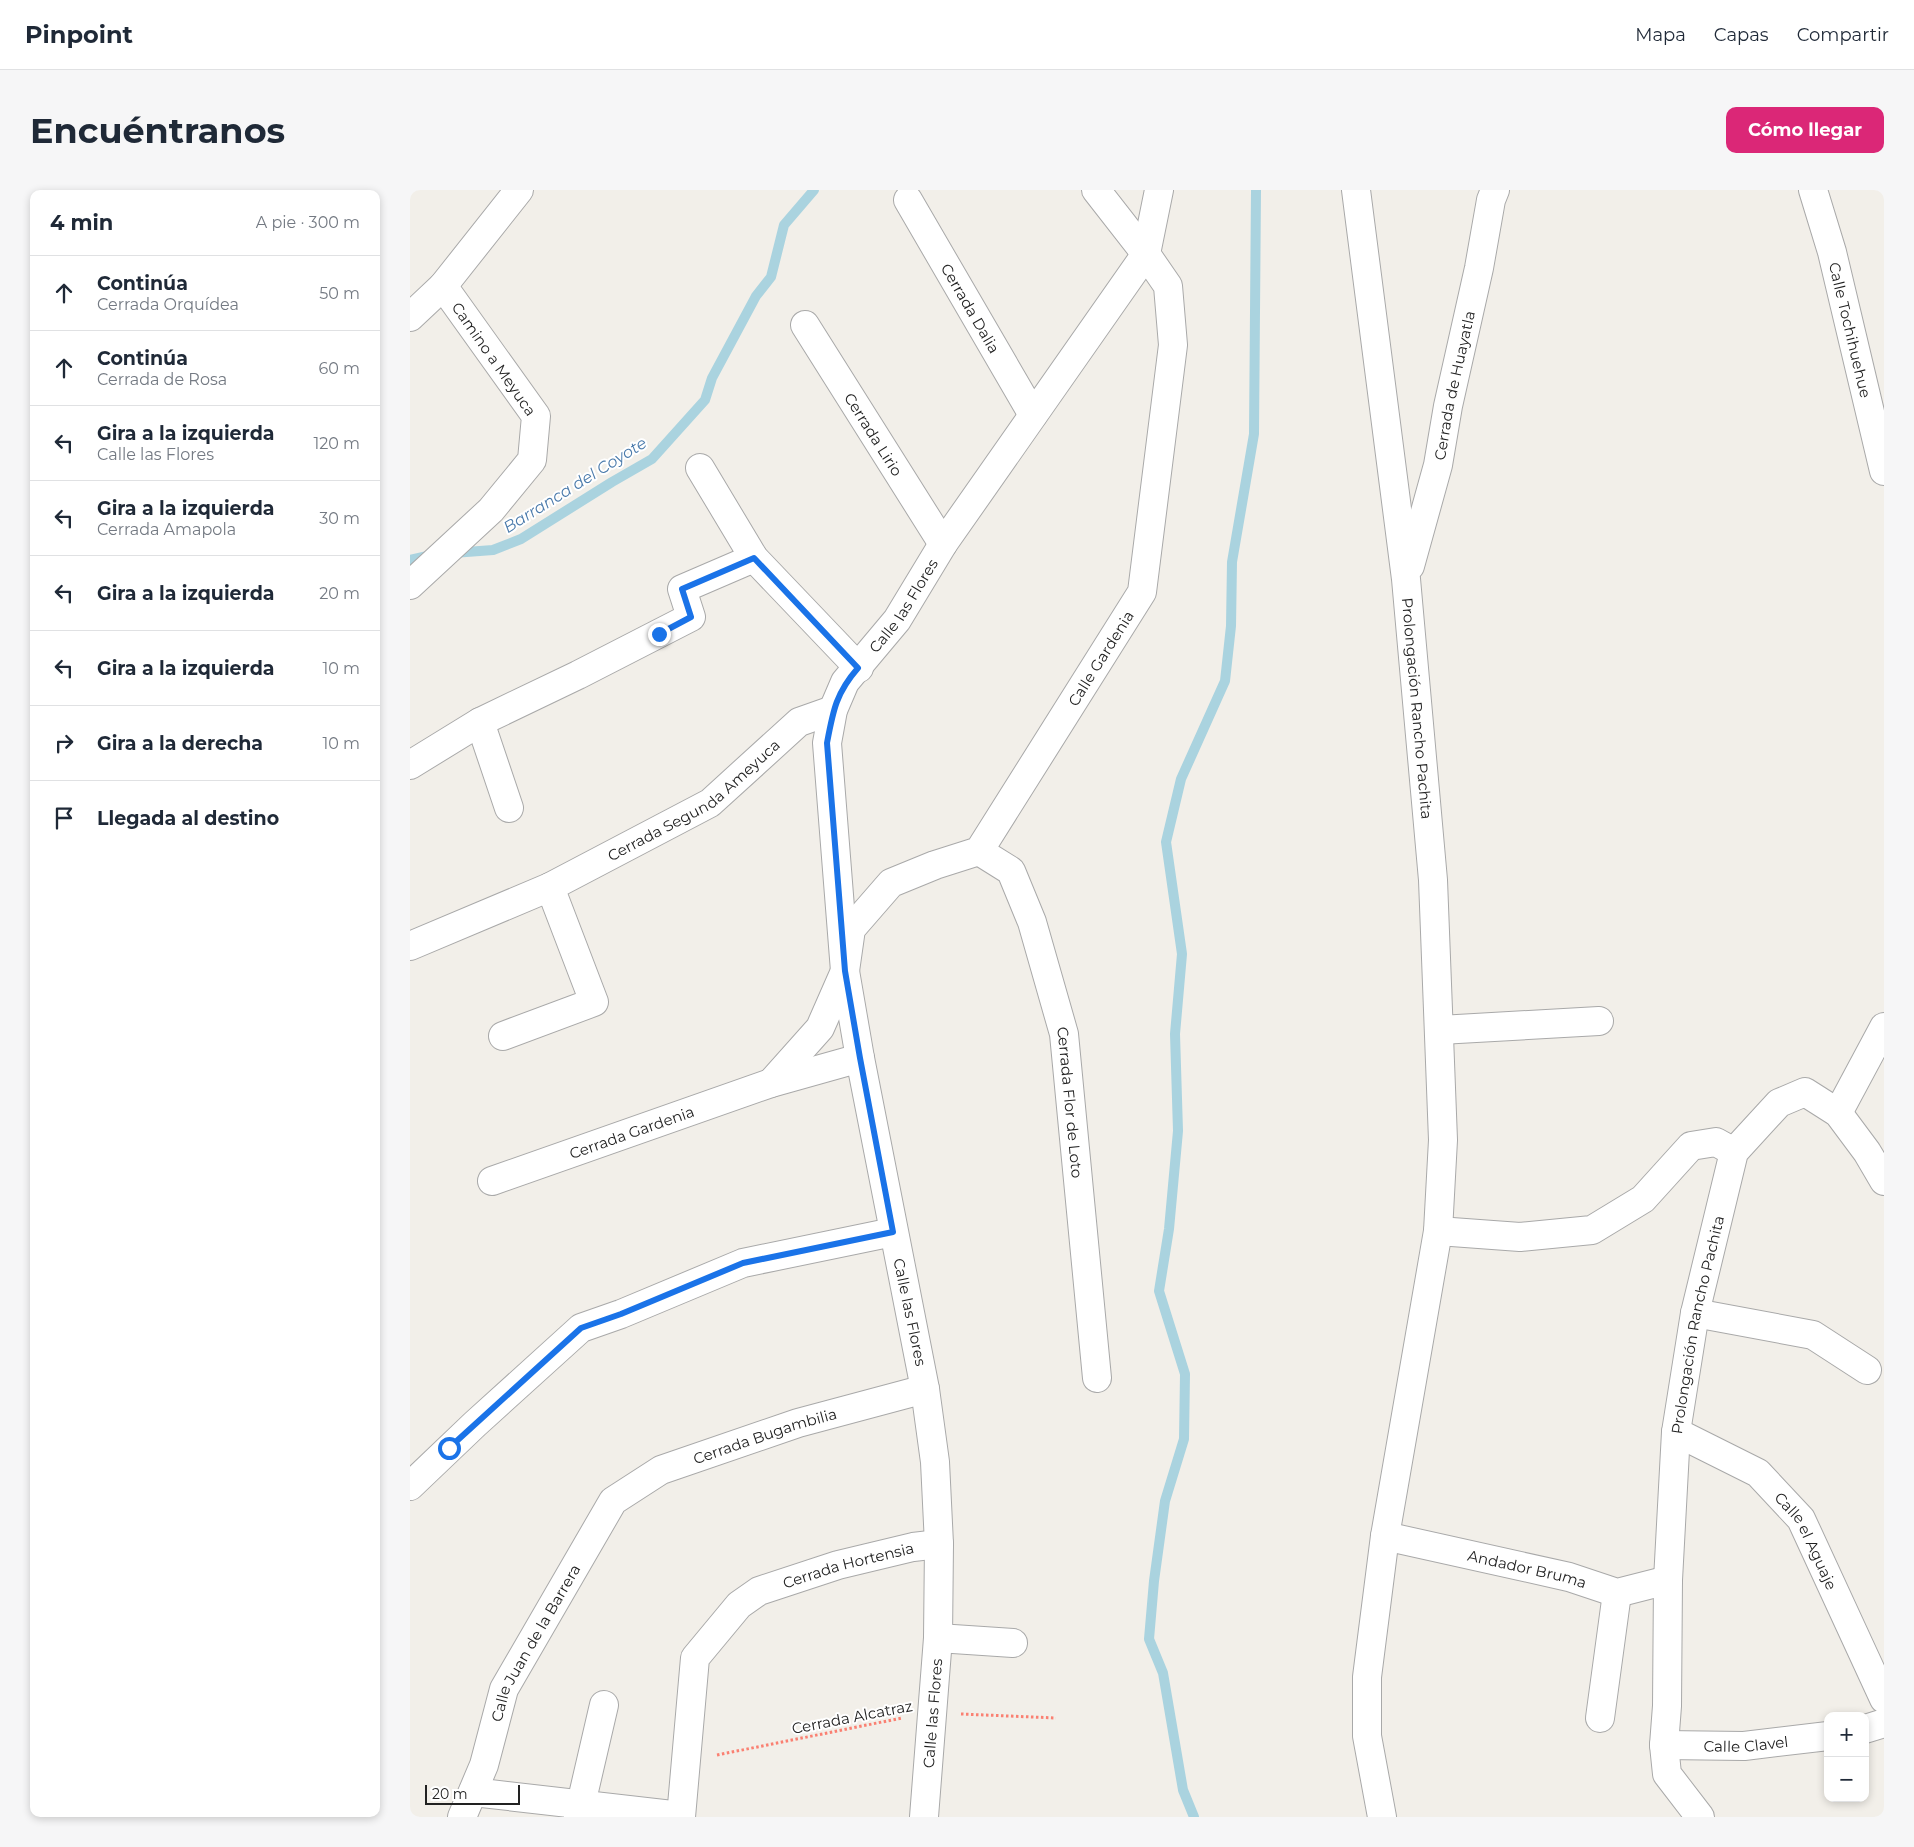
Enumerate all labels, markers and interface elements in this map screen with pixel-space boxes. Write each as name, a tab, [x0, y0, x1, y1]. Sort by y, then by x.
text: Pinpoint	[25, 20, 133, 49]
text: Mapa	[1635, 24, 1686, 46]
text: Capas	[1714, 24, 1769, 46]
text: Compartir	[1797, 24, 1889, 46]
button: Cómo llegar	[1726, 107, 1884, 153]
text: Encuéntranos	[30, 109, 285, 152]
text: 4 min	[50, 210, 113, 235]
text: A pie · 300 m	[256, 213, 360, 232]
street label: Cerrada Dalia	[937, 260, 1004, 356]
street label: Calle Tochihuehue	[1825, 260, 1876, 400]
text: Continúa	[97, 272, 188, 295]
icon: ahead	[50, 279, 78, 307]
text: 50 m	[319, 284, 360, 303]
text: Cerrada Orquídea	[97, 295, 239, 314]
street label: Camino a Meyuca	[448, 299, 540, 419]
street label: Cerrada de Huayatla	[1429, 309, 1479, 462]
text: Continúa	[97, 347, 188, 370]
icon: ahead	[50, 354, 78, 382]
text: 60 m	[318, 359, 360, 378]
text: Cerrada de Rosa	[97, 370, 227, 389]
street label: Cerrada Lirio	[840, 389, 907, 479]
text: Gira a la izquierda	[97, 422, 275, 445]
icon: left	[50, 429, 78, 457]
water label: Barranca del Coyote	[500, 433, 650, 537]
text: 120 m	[313, 434, 360, 453]
text: Calle las Flores	[97, 445, 214, 464]
text: Gira a la izquierda	[97, 497, 275, 520]
icon: left	[50, 504, 78, 532]
text: 30 m	[319, 509, 360, 528]
text: Cerrada Amapola	[97, 520, 236, 539]
street label: Calle las Flores	[864, 555, 942, 656]
icon: left	[50, 579, 78, 607]
text: Gira a la izquierda	[97, 582, 275, 605]
text: 20 m	[319, 584, 360, 603]
street label: Prolongación Rancho Pachita	[1398, 597, 1437, 820]
street label: Calle Gardenia	[1063, 607, 1138, 709]
route end	[648, 623, 671, 646]
icon: left	[50, 654, 78, 682]
text: Gira a la izquierda	[97, 657, 275, 680]
text: 10 m	[322, 659, 360, 678]
icon: right	[50, 729, 78, 757]
text: Gira a la derecha	[97, 732, 263, 755]
text: 10 m	[322, 734, 360, 753]
street label: Cerrada Segunda Ameyuca	[604, 735, 784, 865]
icon: arrive	[50, 804, 78, 832]
text: Llegada al destino	[97, 807, 279, 830]
street label: Cerrada Flor de Loto	[1053, 1024, 1087, 1179]
street label: Cerrada Gardenia	[567, 1101, 697, 1163]
street label: Prolongación Rancho Pachita	[1666, 1214, 1728, 1435]
street label: Calle las Flores	[889, 1256, 931, 1368]
street label: Cerrada Bugambilia	[690, 1404, 839, 1468]
route start	[438, 1437, 461, 1460]
street label: Calle el Aguaje	[1771, 1488, 1842, 1593]
street label: Cerrada Hortensia	[780, 1538, 916, 1592]
street label: Andador Bruma	[1466, 1545, 1589, 1592]
street label: Calle Juan de la Barrera	[486, 1560, 584, 1724]
street label: Calle las Flores	[918, 1658, 946, 1769]
street label: Cerrada Alcatraz	[790, 1696, 914, 1738]
map controls	[1824, 1712, 1869, 1802]
button: +	[1824, 1712, 1869, 1757]
street label: Calle Clavel	[1703, 1731, 1789, 1755]
button: −	[1824, 1757, 1869, 1802]
scale bar	[425, 1782, 520, 1805]
text: 20 m	[432, 1785, 468, 1803]

